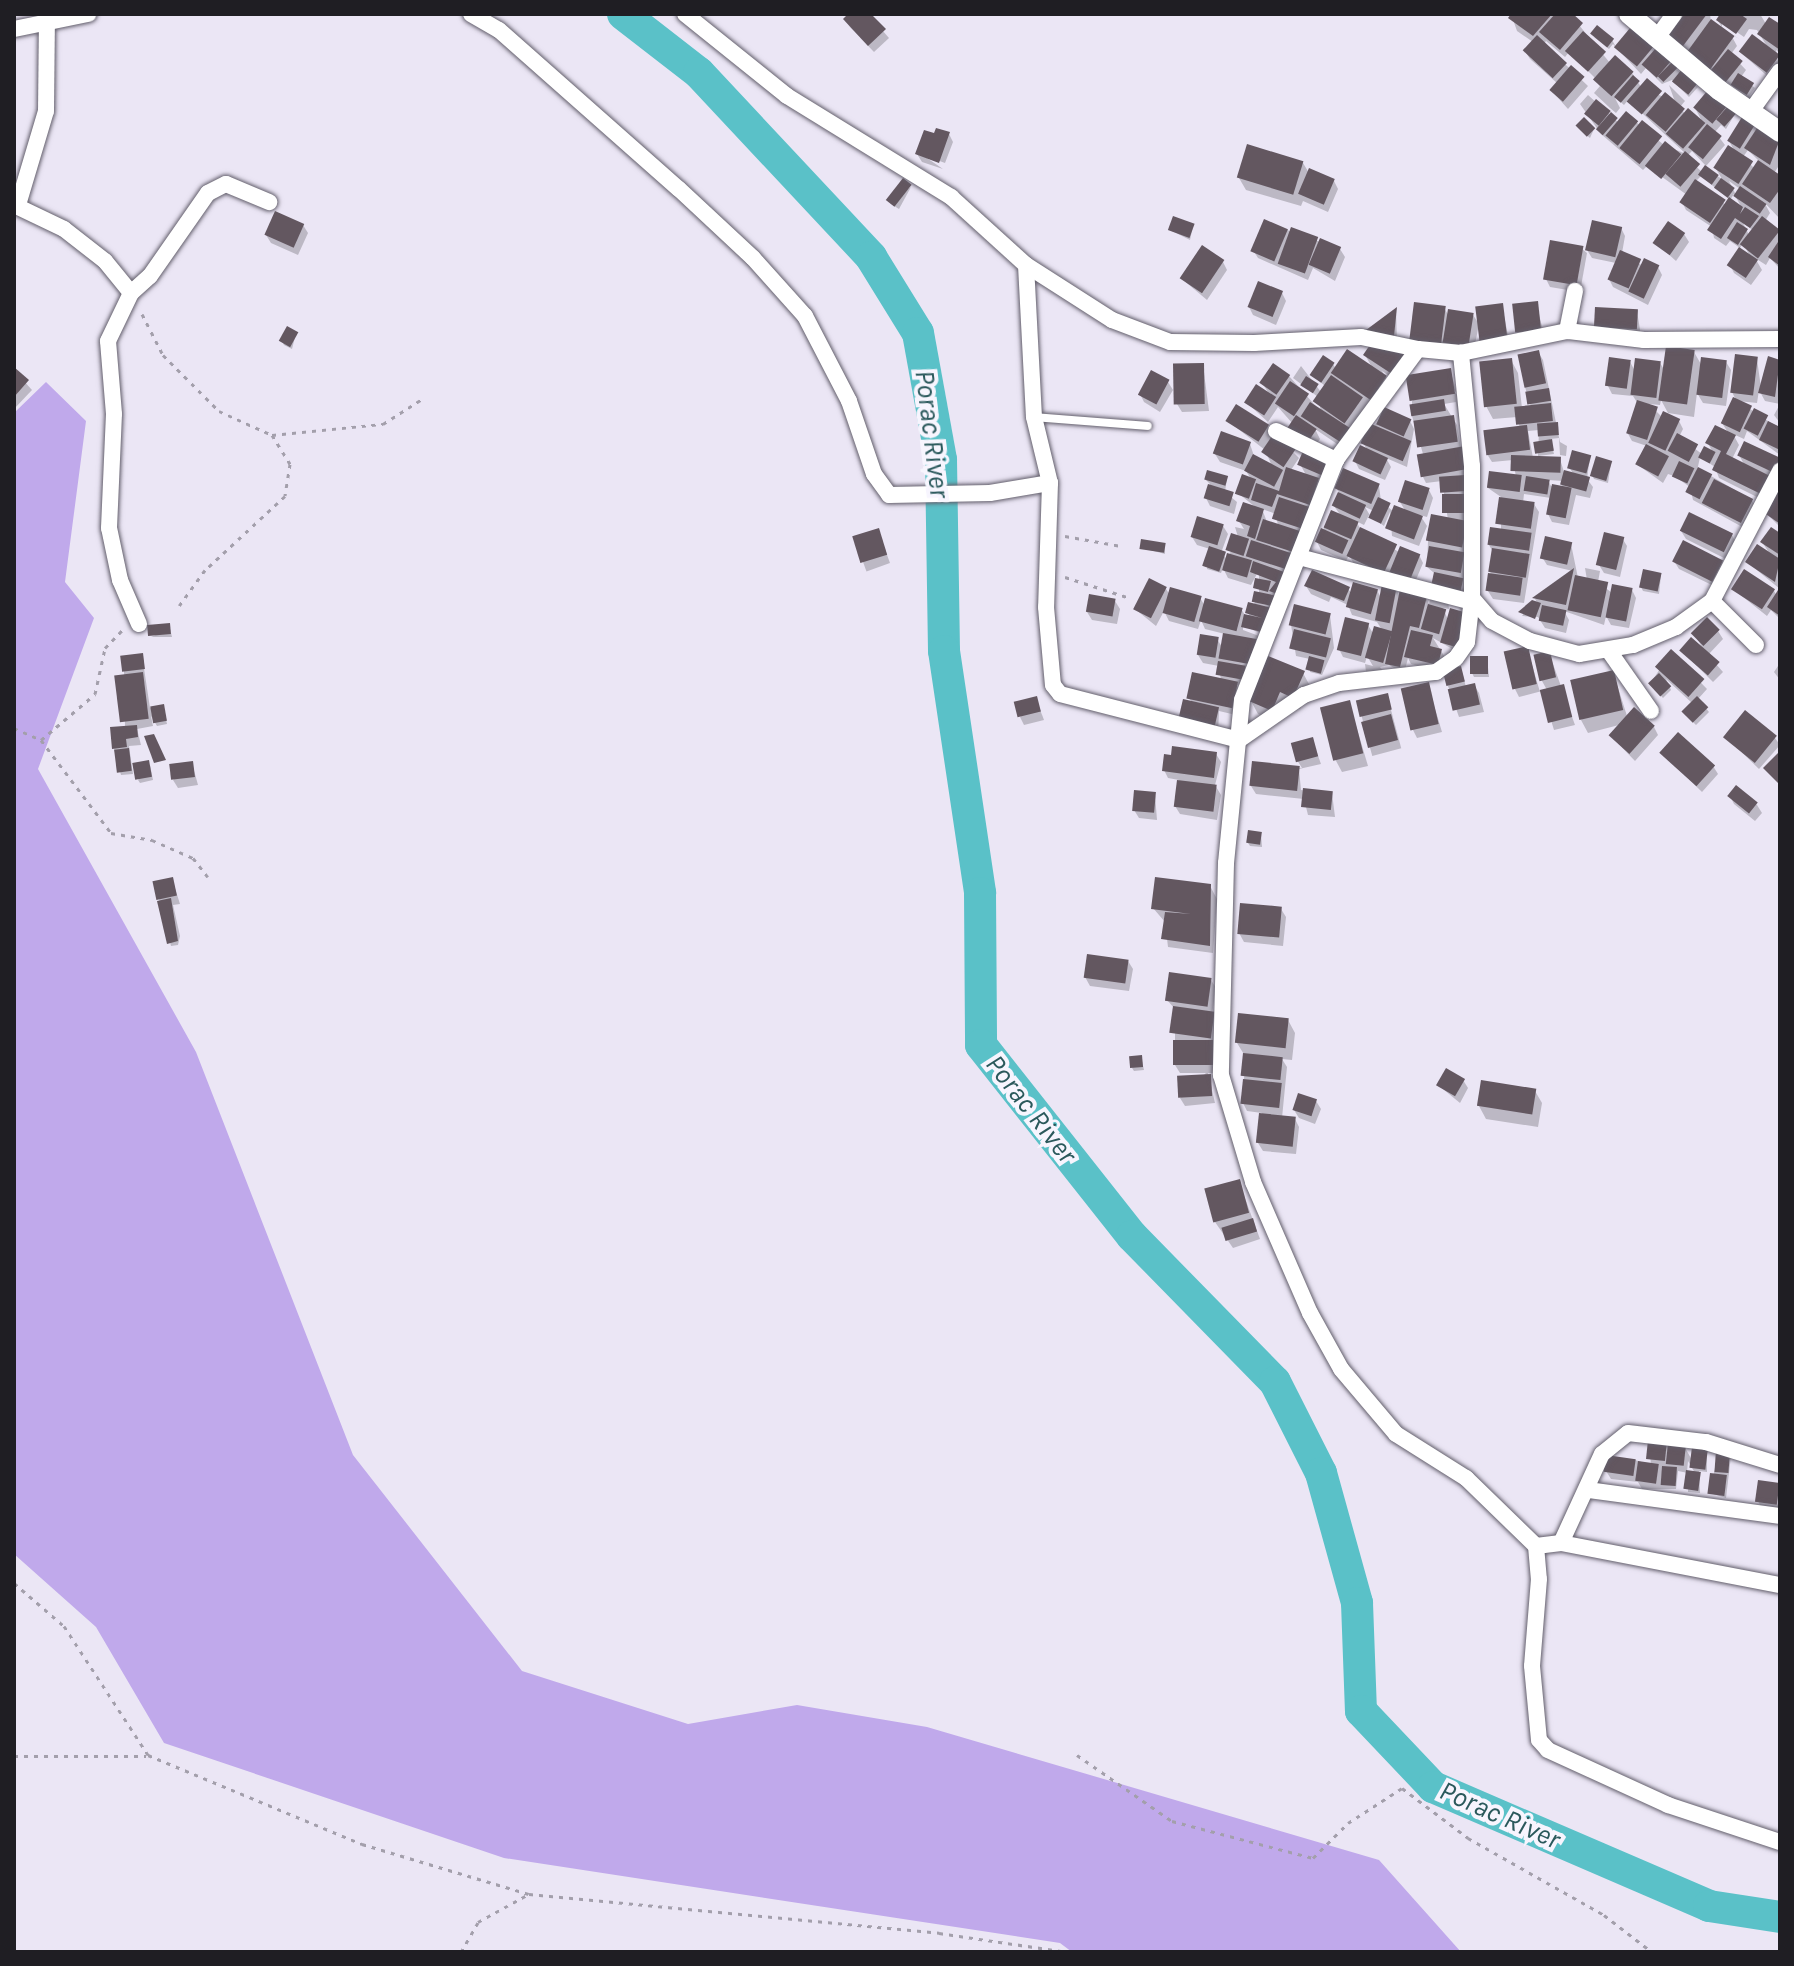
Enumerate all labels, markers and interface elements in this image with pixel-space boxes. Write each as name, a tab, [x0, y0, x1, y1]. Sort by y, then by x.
water label: Porac River	[907, 368, 957, 500]
water label: Porac River	[978, 1048, 1084, 1170]
water label: Porac River	[1434, 1773, 1566, 1857]

